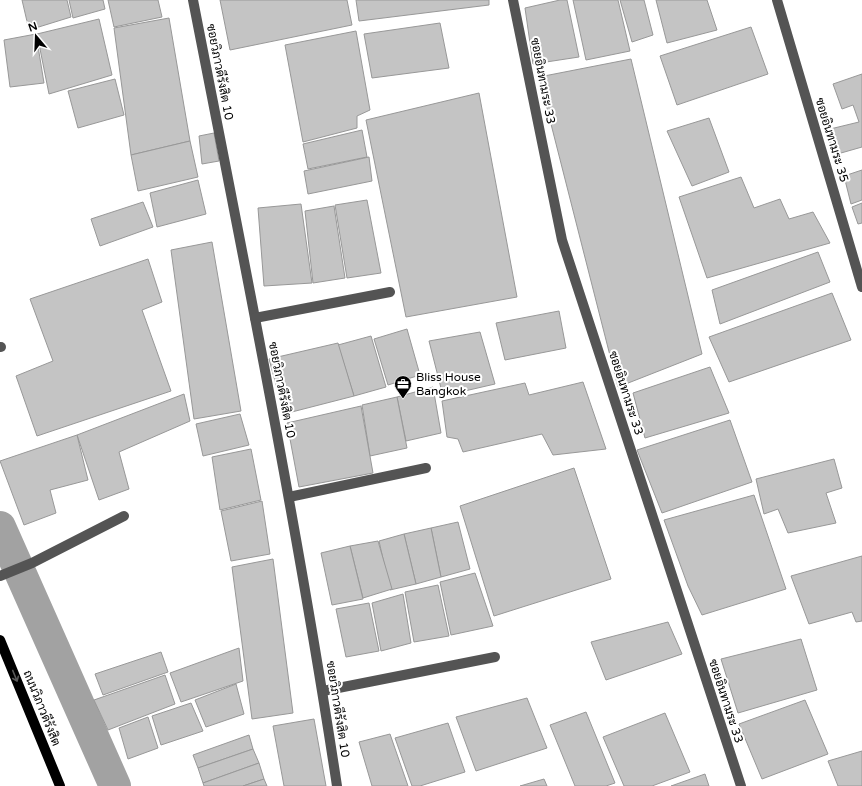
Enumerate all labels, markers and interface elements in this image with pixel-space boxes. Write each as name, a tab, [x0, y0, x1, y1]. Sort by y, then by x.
north arrow	[16, 16, 56, 56]
text: N	[27, 19, 39, 35]
street label: ซอยวิภาวดีรังสิต 10	[204, 23, 237, 122]
street label: ซอยอินทามระ 33	[528, 37, 558, 125]
street label: ซอยอินทามระ 35	[813, 96, 851, 184]
street label: ซอยวิภาวดีรังสิต 10	[266, 341, 299, 440]
street label: ซอยอินทามระ 33	[606, 349, 646, 437]
place label: Bliss House Bangkok	[416, 370, 481, 398]
office icon: Bliss House Bangkok	[393, 374, 413, 399]
street label: ซอยอินทามระ 33	[706, 657, 746, 745]
street label: ซอยวิภาวดีรังสิต 10	[323, 660, 354, 759]
street label: ถนนวิภาวดีรังสิต	[20, 668, 64, 748]
one-way arrow	[11, 670, 19, 682]

